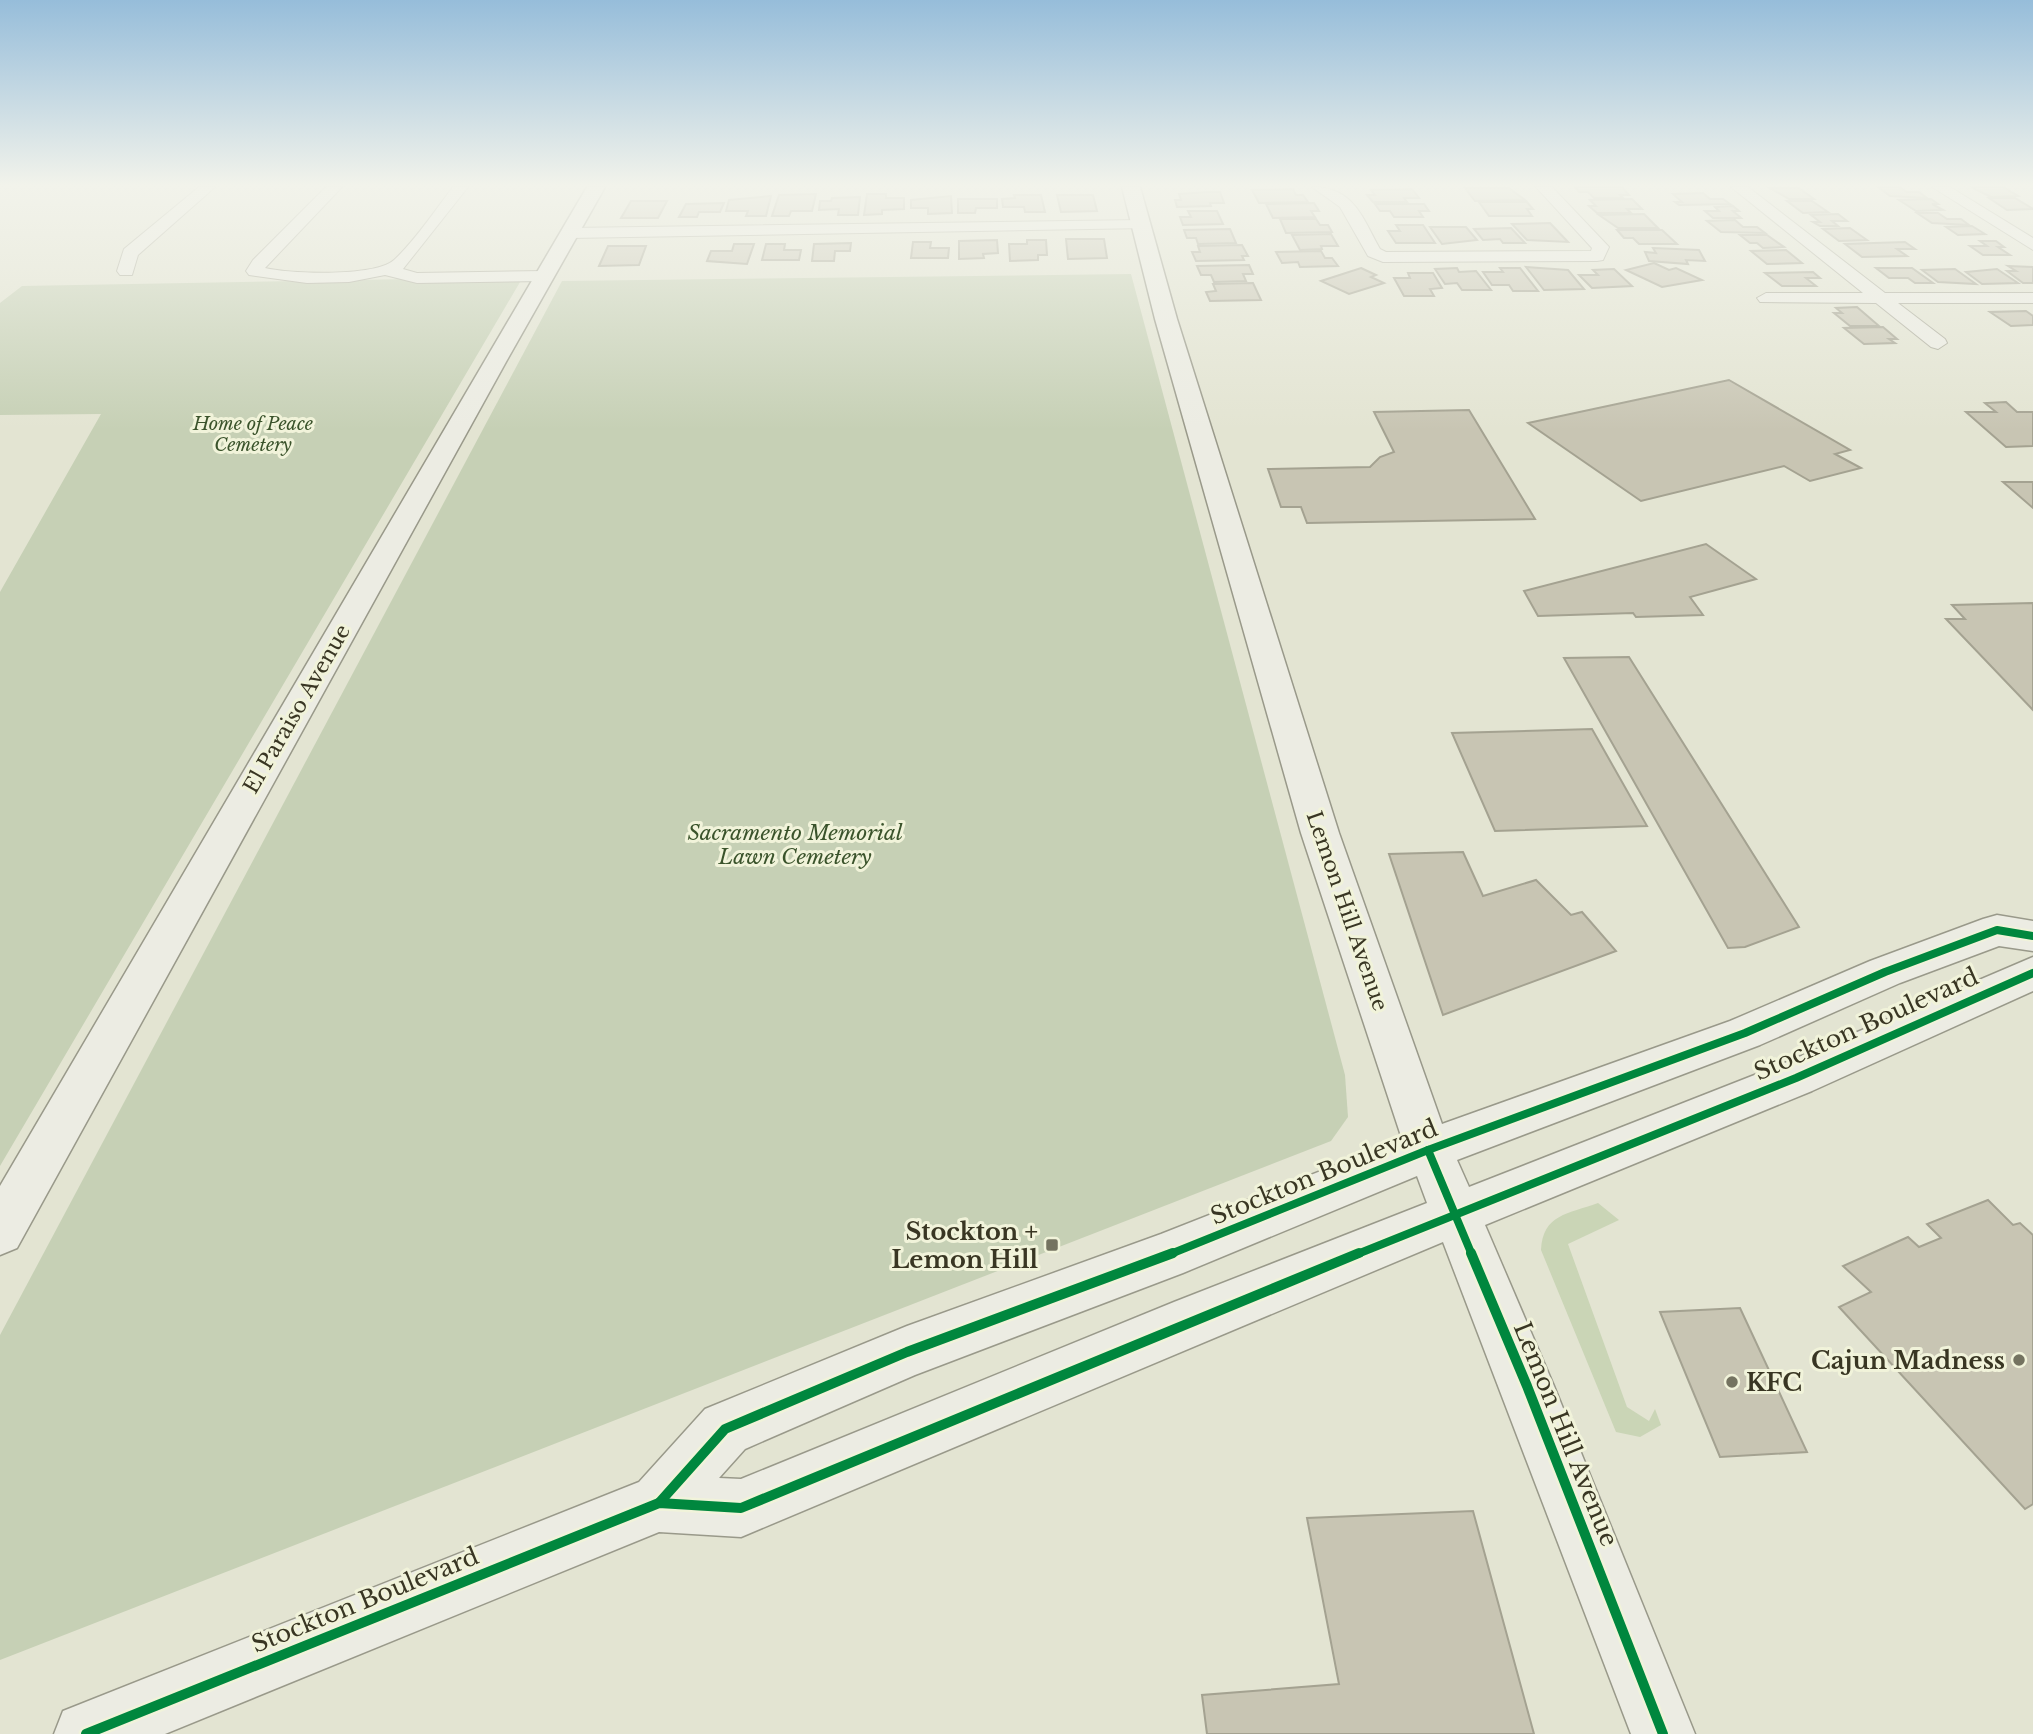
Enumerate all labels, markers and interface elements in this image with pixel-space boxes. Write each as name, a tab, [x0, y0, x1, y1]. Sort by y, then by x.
park label: Home of Peace Cemetery	[192, 413, 313, 456]
street label: El Paraiso Avenue	[238, 620, 356, 798]
street label: Lemon Hill Avenue	[1301, 808, 1393, 1014]
park label: Sacramento Memorial Lawn Cemetery	[687, 820, 903, 870]
street label: Stockton Boulevard	[1749, 961, 1983, 1087]
street label: Stockton Boulevard	[1206, 1113, 1442, 1231]
place label: Stockton + Lemon Hill	[891, 1217, 1038, 1274]
marker: Stockton + Lemon Hill	[1044, 1237, 1060, 1253]
street label: Lemon Hill Avenue	[1508, 1318, 1624, 1550]
place label: Cajun Madness	[1811, 1346, 2005, 1375]
marker: Cajun Madness	[2011, 1352, 2027, 1368]
place label: KFC	[1746, 1368, 1802, 1397]
marker: KFC	[1724, 1374, 1740, 1390]
street label: Stockton Boulevard	[247, 1541, 483, 1659]

